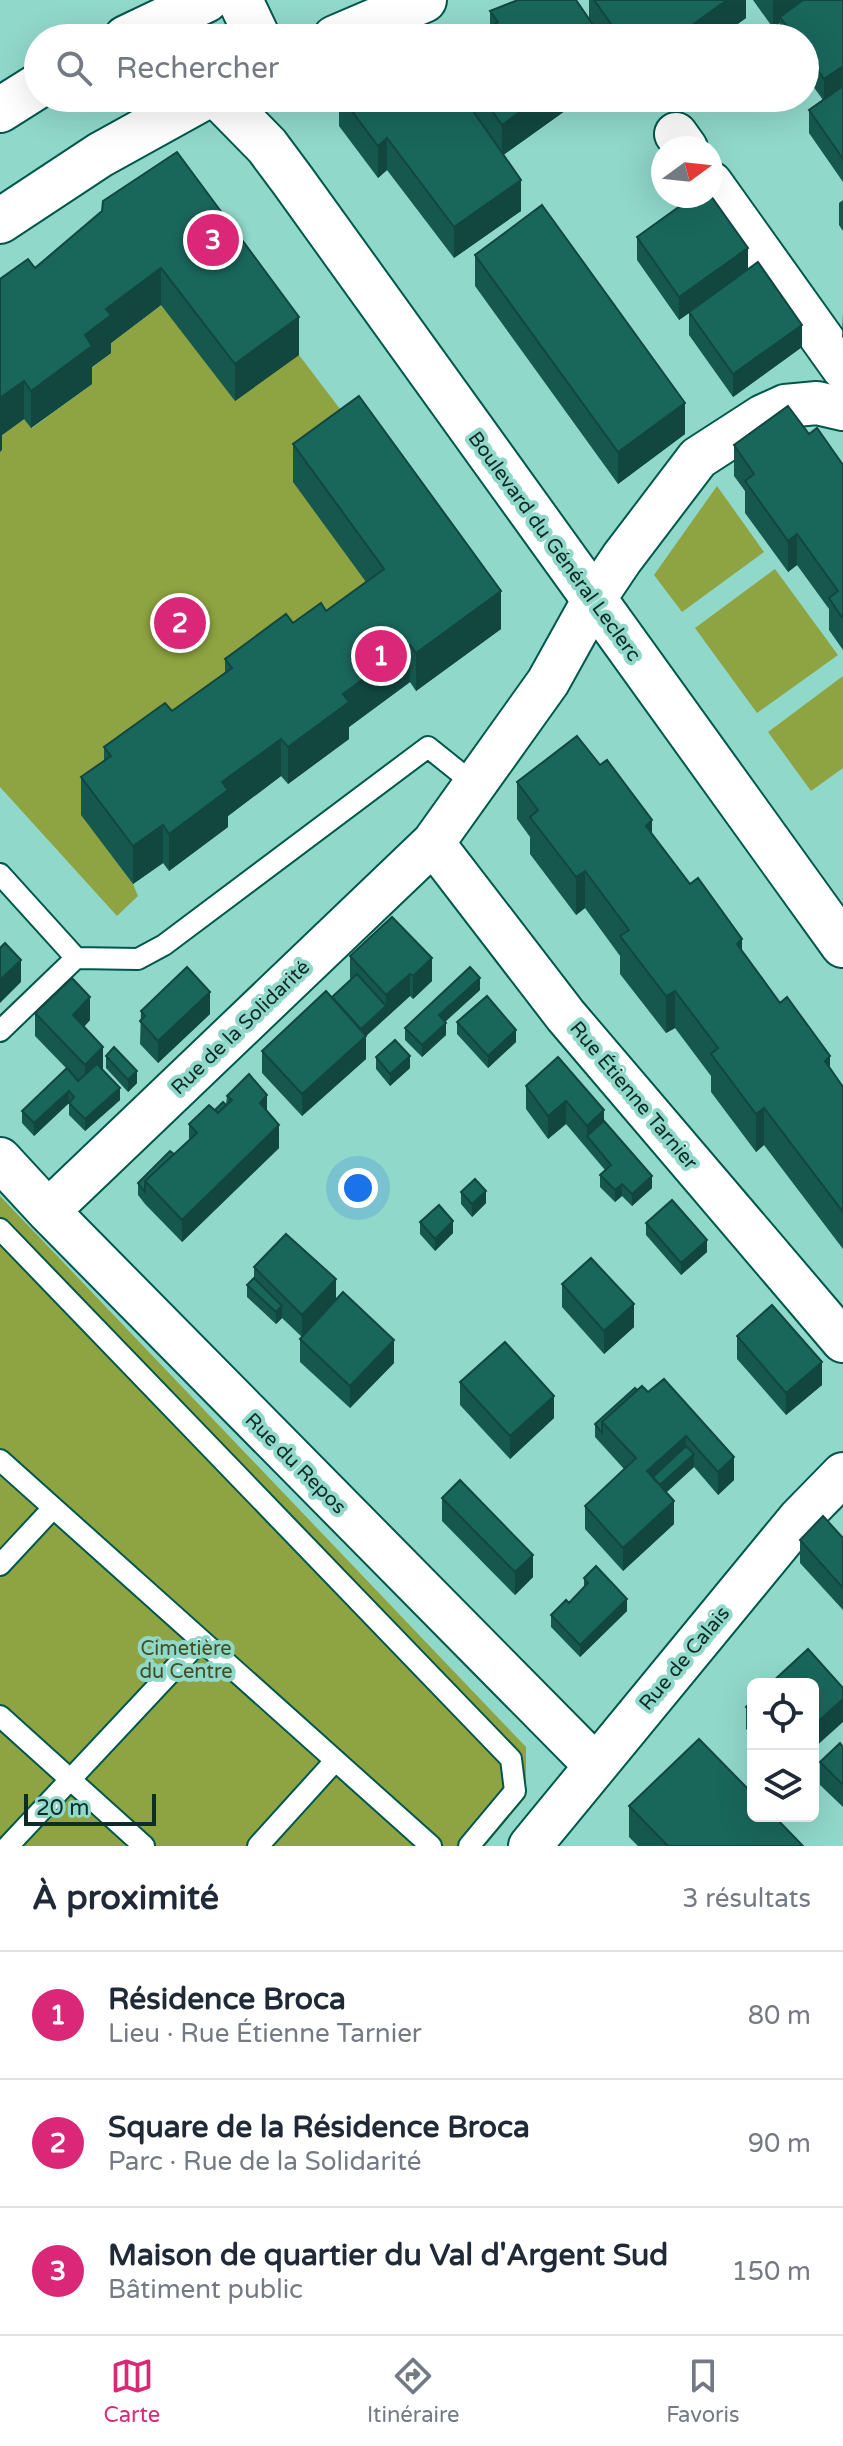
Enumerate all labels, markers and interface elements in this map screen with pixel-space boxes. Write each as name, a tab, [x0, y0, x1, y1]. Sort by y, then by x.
search box	[24, 24, 819, 112]
icon: search	[52, 46, 96, 90]
text: Rechercher	[116, 50, 279, 87]
north arrow	[651, 136, 723, 208]
pin: 3	[187, 210, 239, 270]
street label: Boulevard du Général Leclerc	[463, 427, 646, 666]
pin: 2	[154, 593, 206, 653]
pin: 1	[355, 626, 407, 686]
street label: Rue de la Solidarité	[166, 955, 315, 1100]
street label: Rue Étienne Tarnier	[564, 1016, 703, 1175]
your location	[338, 1168, 378, 1208]
street label: Rue du Repos	[240, 1408, 351, 1519]
street label: Rue de Calais	[634, 1602, 735, 1715]
park label: Cimetière du Centre	[139, 1637, 233, 1684]
map controls	[747, 1678, 819, 1822]
button: locate	[747, 1678, 819, 1750]
button: layers	[747, 1750, 819, 1822]
scale bar	[24, 1790, 156, 1826]
text: 20 m	[36, 1795, 90, 1821]
text: À proximité	[32, 1878, 219, 1919]
text: 3 résultats	[682, 1883, 811, 1914]
text: Résidence Broca	[108, 1981, 346, 2018]
text: 1	[50, 2000, 66, 2031]
text: 80 m	[748, 2000, 811, 2031]
text: Lieu · Rue Étienne Tarnier	[108, 2018, 422, 2049]
text: Square de la Résidence Broca	[108, 2109, 530, 2146]
text: 2	[50, 2128, 66, 2159]
text: 90 m	[748, 2128, 811, 2159]
text: Parc · Rue de la Solidarité	[108, 2146, 421, 2177]
text: Maison de quartier du Val d'Argent Sud	[108, 2237, 668, 2274]
text: 3	[50, 2256, 66, 2287]
text: 150 m	[731, 2256, 811, 2287]
text: Bâtiment public	[108, 2274, 303, 2305]
tab: Carte	[103, 2354, 160, 2428]
tab: Itinéraire	[367, 2354, 460, 2428]
tab: Favoris	[666, 2354, 740, 2428]

